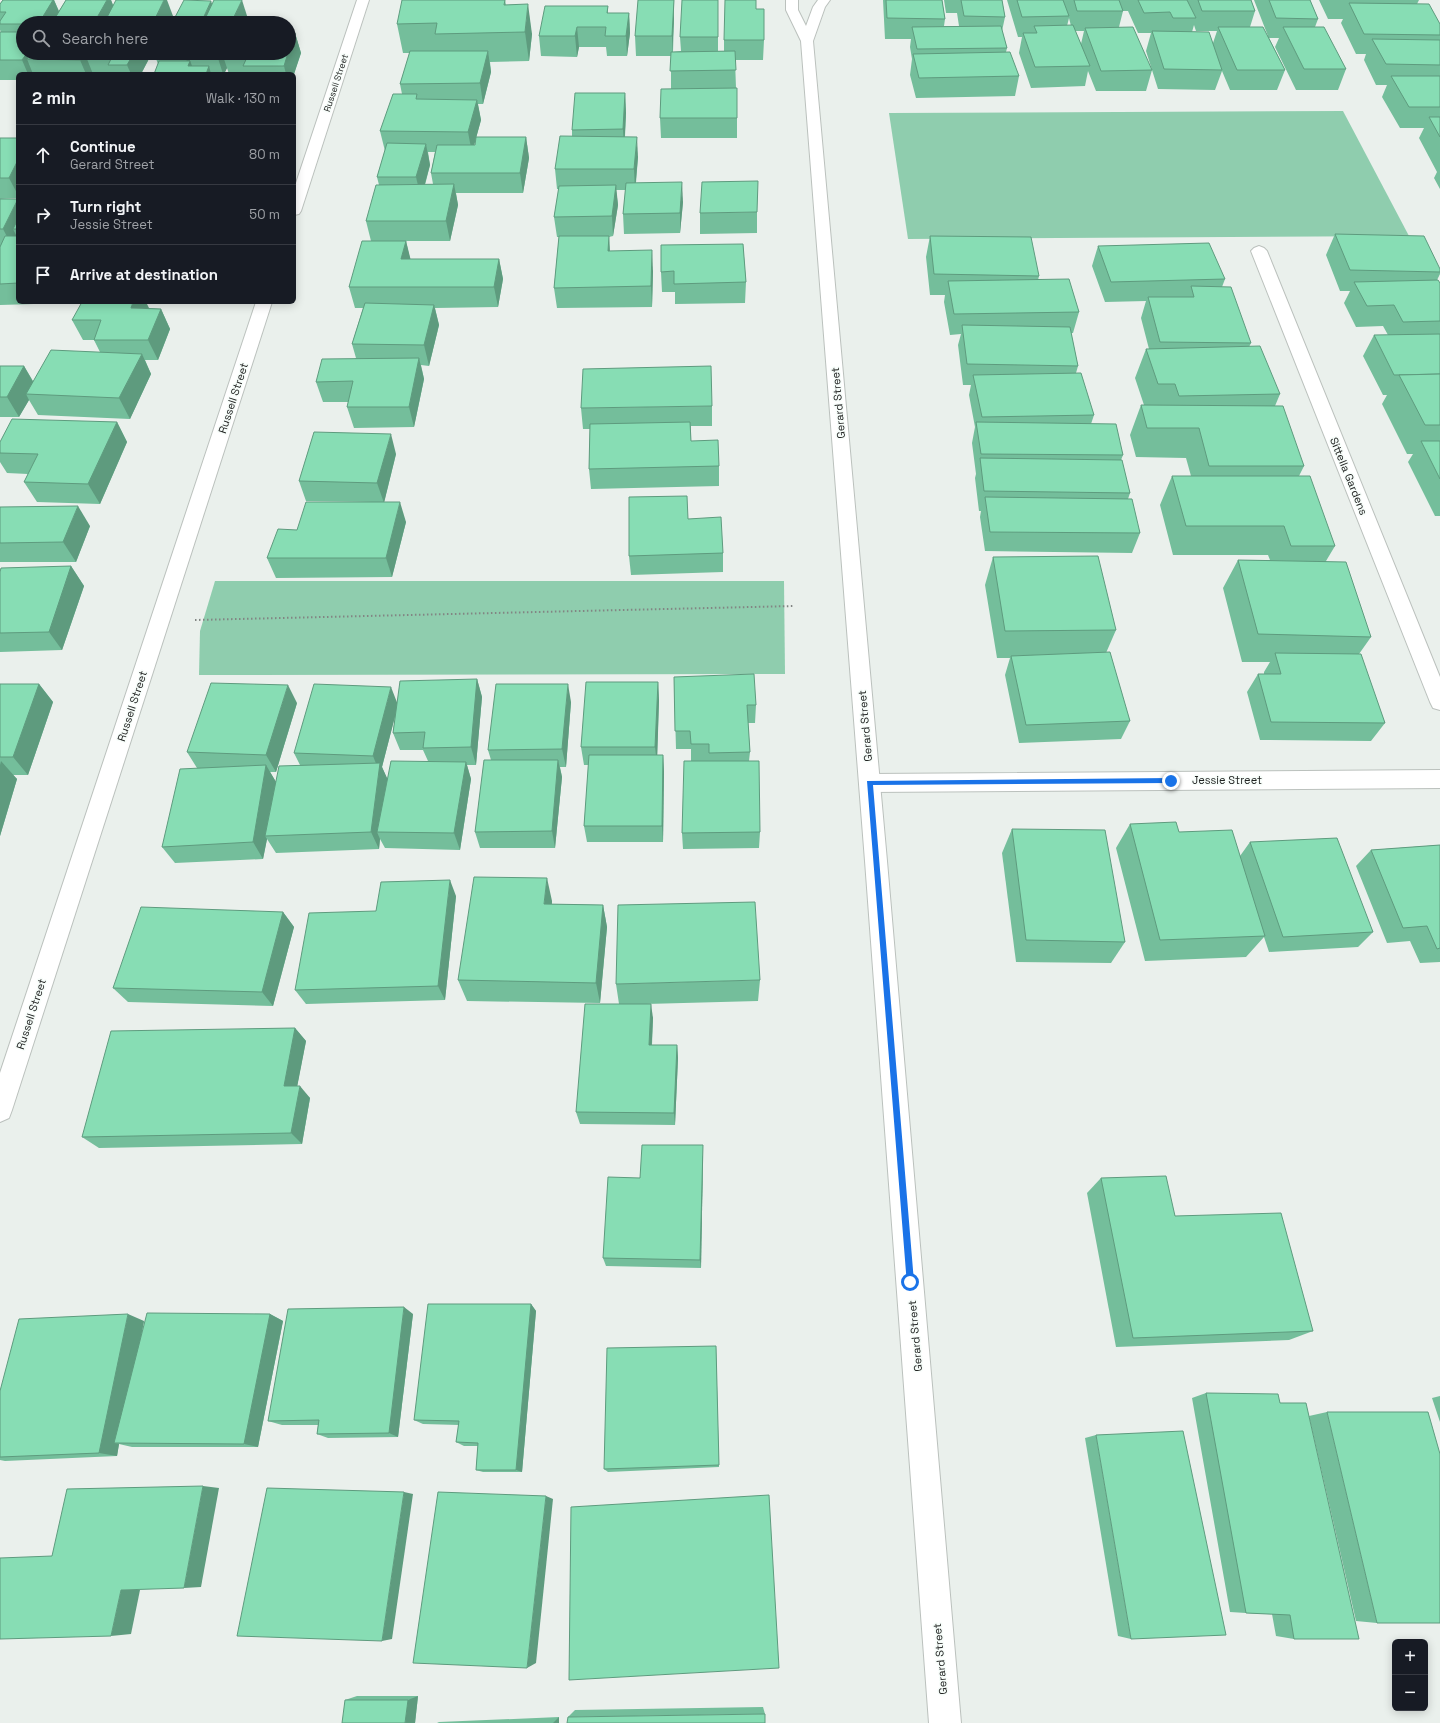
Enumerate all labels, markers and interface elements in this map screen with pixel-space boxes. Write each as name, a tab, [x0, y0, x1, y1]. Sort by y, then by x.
search box	[16, 16, 296, 60]
icon: search	[30, 27, 52, 49]
text: Search here	[62, 29, 148, 48]
street label: Russell Street	[321, 53, 351, 113]
text: 2 min	[32, 87, 76, 109]
text: Walk · 130 m	[206, 90, 280, 107]
text: Continue	[70, 137, 136, 156]
icon: ahead	[32, 144, 54, 166]
text: 80 m	[249, 146, 280, 163]
text: Gerard Street	[70, 156, 155, 173]
text: Turn right	[70, 197, 141, 216]
icon: right	[32, 204, 54, 226]
text: 50 m	[249, 206, 280, 223]
text: Jessie Street	[70, 216, 153, 233]
icon: arrive	[32, 264, 54, 286]
text: Arrive at destination	[70, 265, 218, 284]
street label: Russell Street	[215, 361, 251, 435]
street label: Gerard Street	[828, 367, 848, 439]
street label: Sittella Gardens	[1327, 435, 1371, 517]
street label: Russell Street	[114, 669, 150, 743]
street label: Gerard Street	[855, 690, 875, 762]
route end	[1162, 772, 1180, 790]
street label: Jessie Street	[1192, 773, 1262, 787]
street label: Russell Street	[13, 977, 49, 1051]
route start	[901, 1273, 919, 1291]
street label: Gerard Street	[905, 1300, 925, 1372]
street label: Gerard Street	[930, 1623, 950, 1695]
map controls	[1392, 1639, 1428, 1711]
button: +	[1392, 1639, 1428, 1675]
button: −	[1392, 1675, 1428, 1711]

